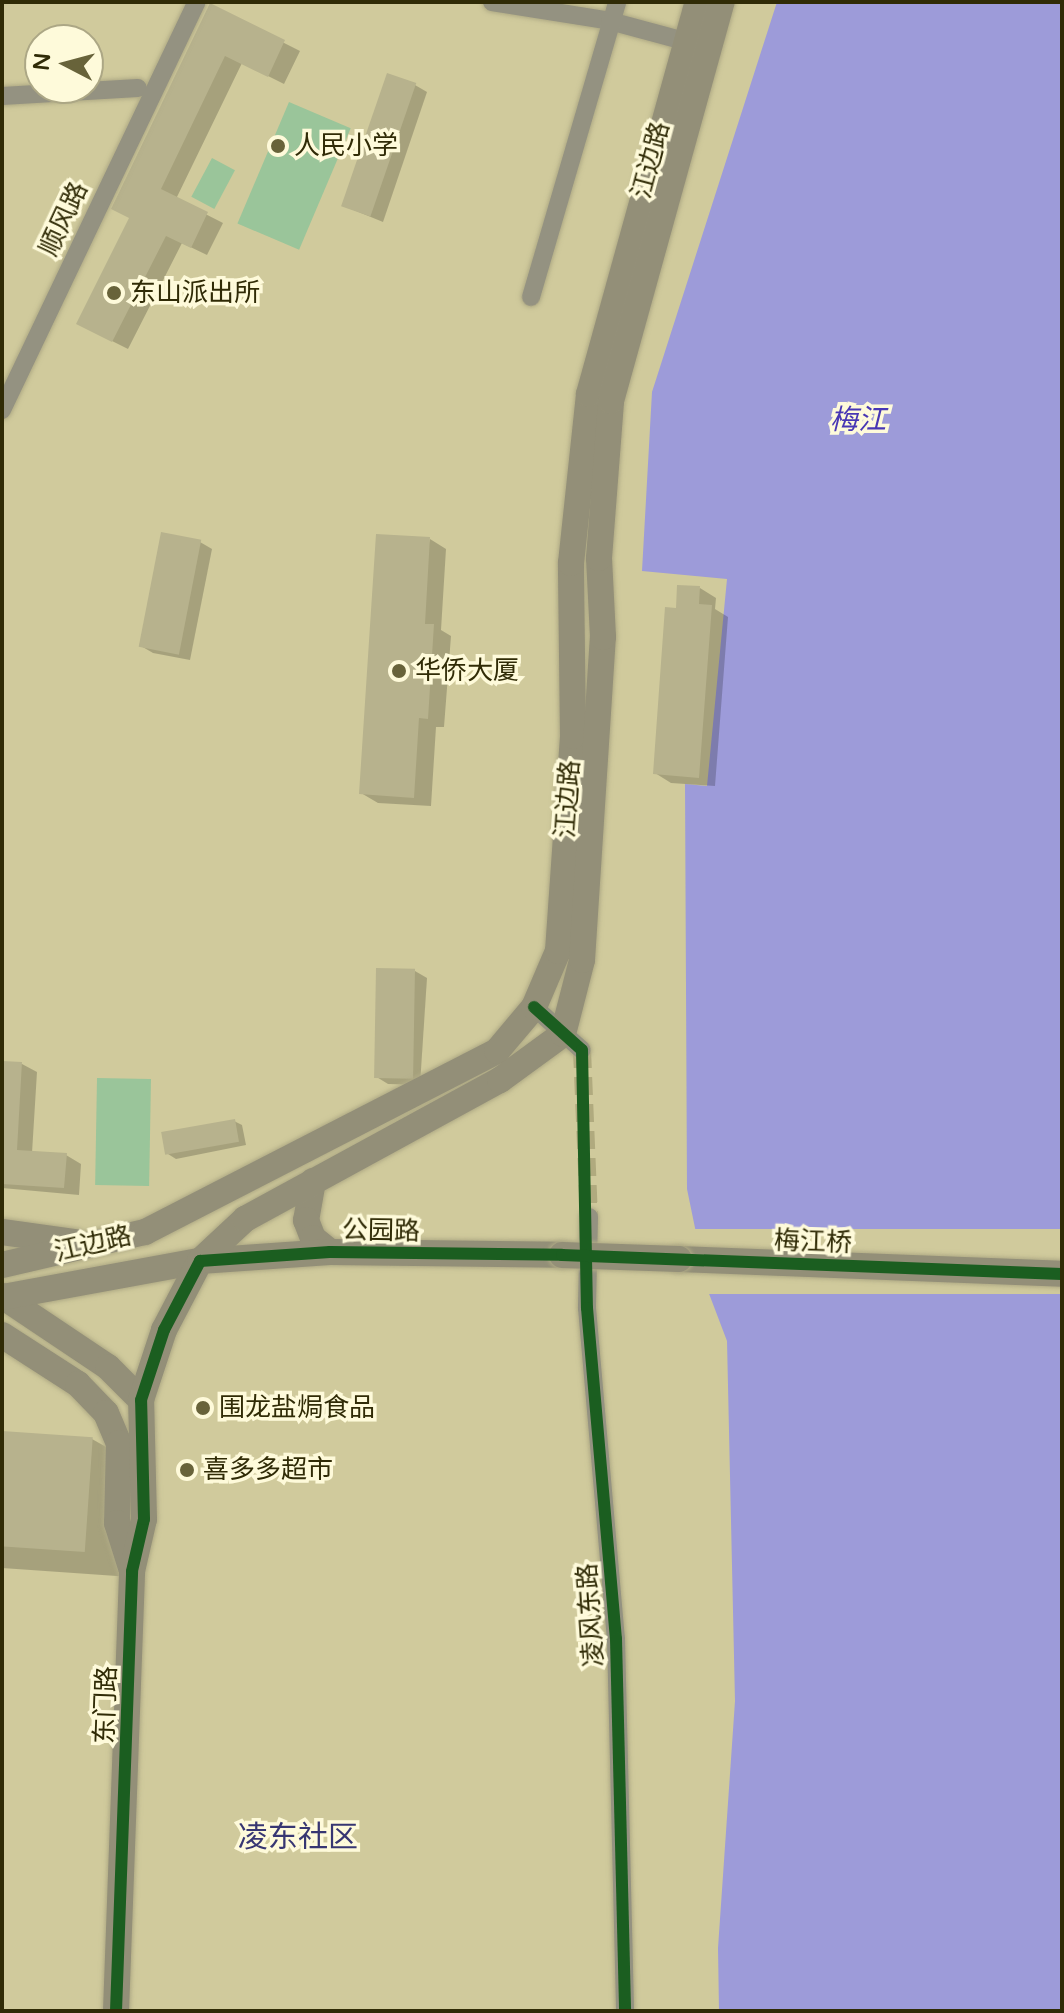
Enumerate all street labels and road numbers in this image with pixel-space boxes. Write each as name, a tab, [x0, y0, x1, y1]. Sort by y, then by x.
street label: 江边路	[626, 118, 676, 202]
street label: 顺风路	[33, 177, 95, 261]
street label: 江边路	[550, 759, 586, 839]
street label: 公园路	[342, 1215, 420, 1247]
street label: 江边路	[51, 1220, 135, 1268]
street label: 梅江桥	[773, 1225, 853, 1259]
street label: 凌风东路	[572, 1562, 610, 1668]
street label: 东门路	[89, 1665, 123, 1745]

